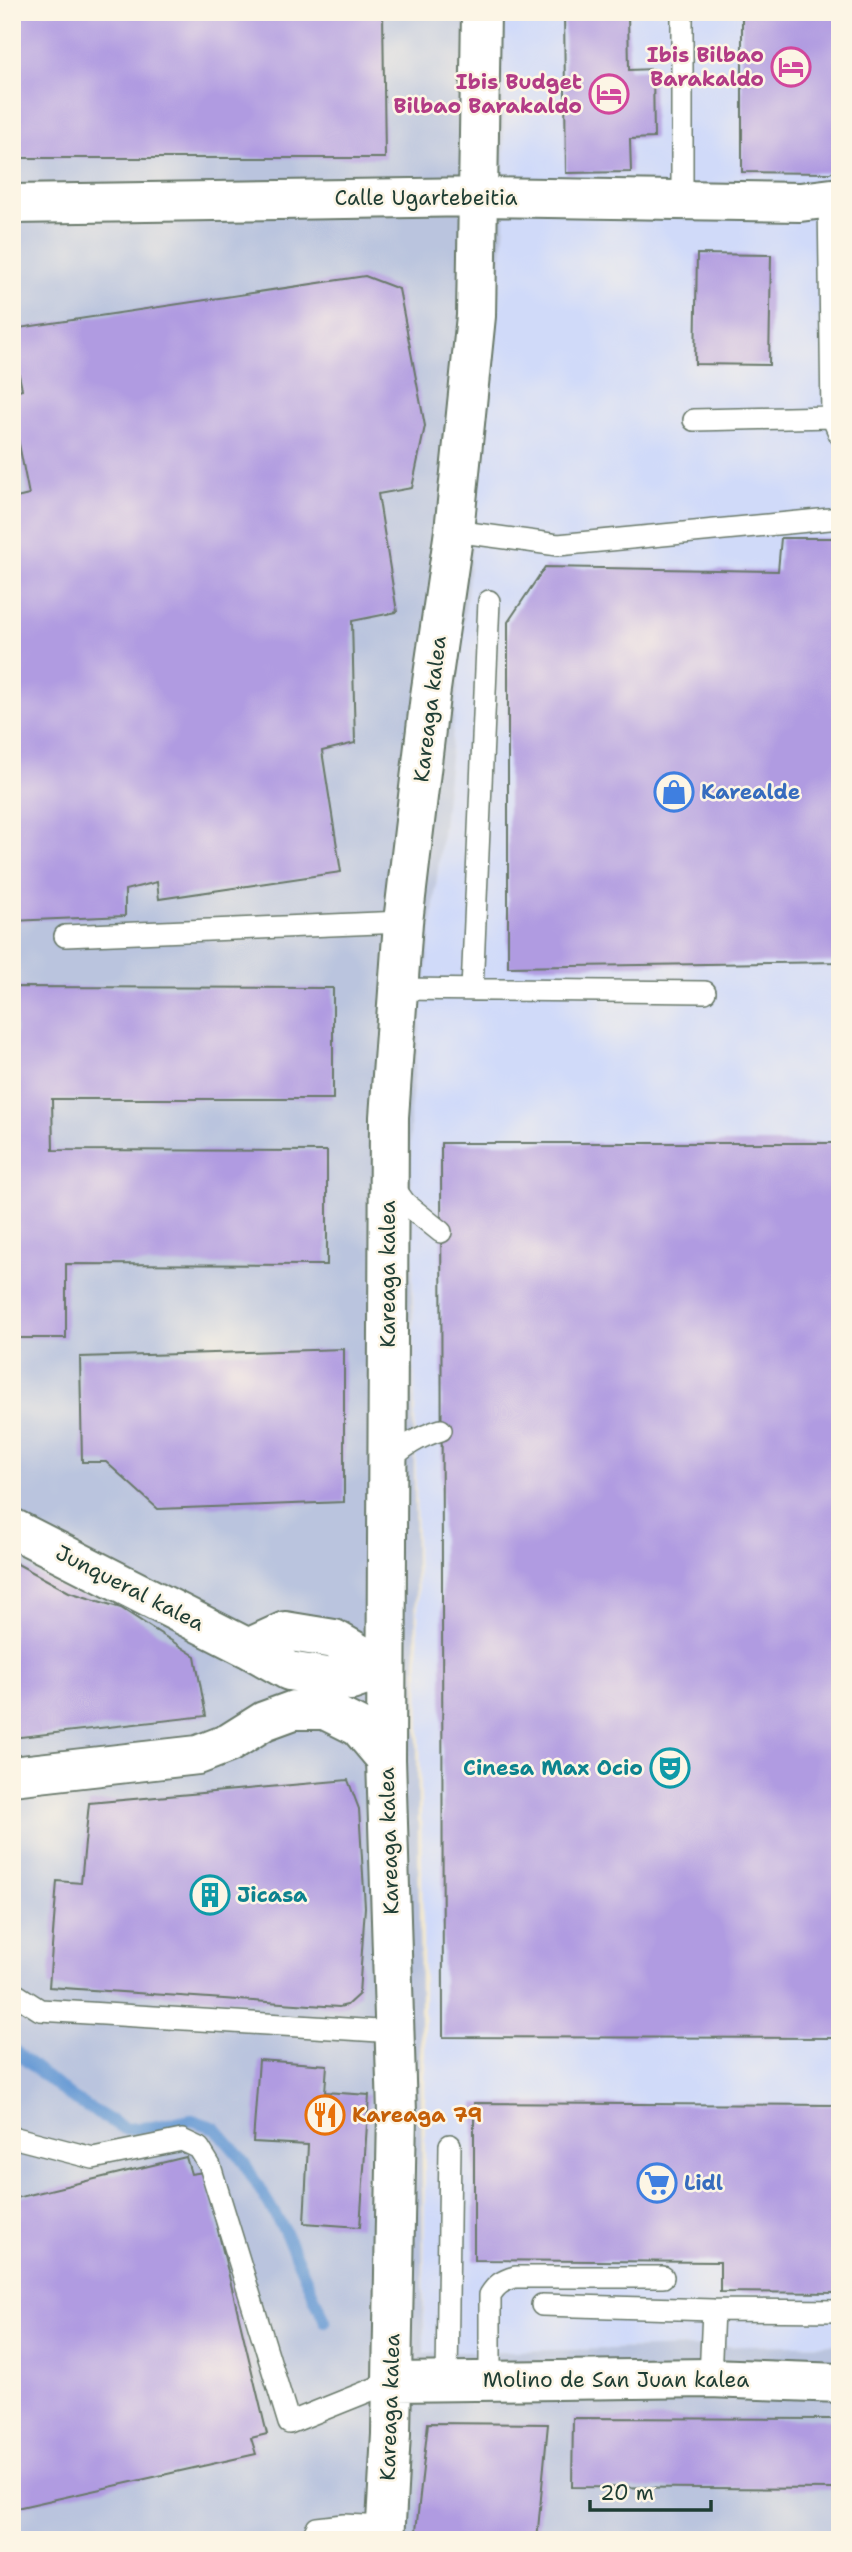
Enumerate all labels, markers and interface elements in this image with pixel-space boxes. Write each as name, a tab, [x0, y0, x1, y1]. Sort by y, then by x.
place label: Ibis Bilbao Barakaldo	[647, 41, 764, 93]
hotel icon: Ibis Bilbao Barakaldo	[770, 46, 812, 88]
place label: Ibis Budget Bilbao Barakaldo	[394, 68, 582, 120]
hotel icon: Ibis Budget Bilbao Barakaldo	[588, 73, 630, 115]
street label: Calle Ugartebeitia	[334, 184, 518, 212]
street label: Kareaga kalea	[407, 634, 453, 784]
shop icon: Karealde	[653, 771, 695, 813]
place label: Karealde	[701, 778, 800, 806]
street label: Kareaga kalea	[374, 1200, 402, 1348]
street label: Junqueral kalea	[51, 1538, 209, 1638]
theatre icon: Cinesa Max Ocio	[649, 1747, 691, 1789]
place label: Cinesa Max Ocio	[463, 1754, 643, 1782]
street label: Kareaga kalea	[372, 1767, 406, 1915]
building icon: Jicasa	[189, 1874, 231, 1916]
place label: Jicasa	[237, 1881, 308, 1909]
restaurant icon: Kareaga 79	[304, 2094, 346, 2136]
place label: Kareaga 79	[352, 2101, 482, 2129]
supermarket icon: Lidl	[636, 2162, 678, 2204]
place label: Lidl	[684, 2169, 723, 2197]
street label: Kareaga kalea	[373, 2333, 407, 2481]
street label: Molino de San Juan kalea	[483, 2366, 749, 2394]
scale bar	[590, 2468, 710, 2512]
text: 20 m	[600, 2479, 654, 2507]

